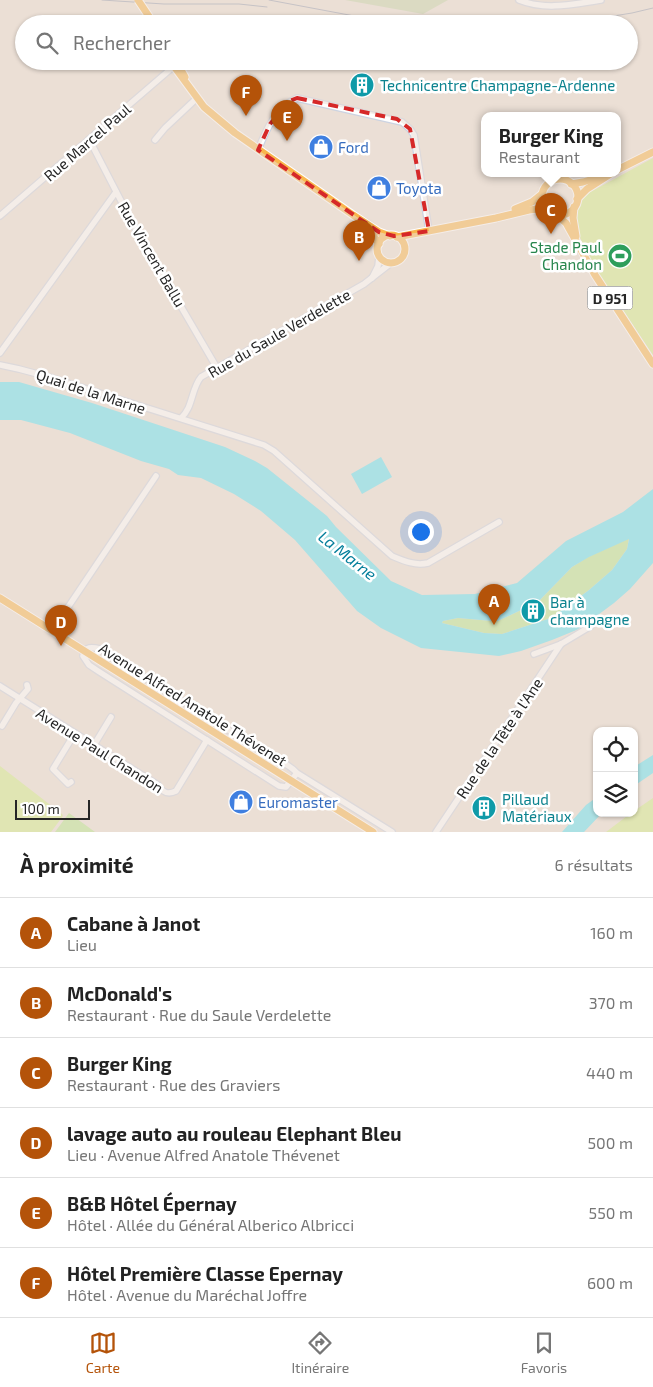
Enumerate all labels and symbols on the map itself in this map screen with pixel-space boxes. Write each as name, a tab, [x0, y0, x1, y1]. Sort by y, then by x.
building icon: Technicentre Champagne-Ardenne	[349, 72, 375, 98]
pin: F	[230, 75, 262, 116]
place label: Technicentre Champagne-Ardenne	[380, 76, 615, 94]
street label: Rue Marcel Paul	[40, 99, 135, 185]
pin: E	[271, 100, 303, 141]
shop icon: Ford	[308, 134, 334, 160]
place label: Ford	[338, 138, 369, 156]
shop icon: Toyota	[366, 175, 392, 201]
place label: Toyota	[396, 179, 442, 197]
pin: C	[535, 193, 567, 234]
street label: Rue Vincent Ballu	[115, 198, 189, 310]
pin: B	[343, 220, 375, 261]
place label: Stade Paul Chandon	[530, 238, 603, 273]
sports icon: Stade Paul Chandon	[607, 243, 633, 269]
street label: Rue du Saule Verdelette	[205, 285, 353, 381]
road number: D 951	[588, 286, 632, 310]
street label: Quai de la Marne	[34, 365, 148, 418]
your location	[408, 519, 434, 545]
water label: La Marne	[315, 527, 381, 584]
pin: A	[478, 584, 510, 625]
place label: Bar à champagne	[550, 593, 630, 628]
building icon: Bar à champagne	[520, 598, 546, 624]
pin: D	[45, 605, 77, 646]
street label: Avenue Alfred Anatole Thévenet	[96, 639, 290, 770]
street label: Rue de la Tête à l'Ane	[452, 674, 546, 802]
street label: Avenue Paul Chandon	[33, 704, 167, 796]
shop icon: Euromaster	[228, 789, 254, 815]
place label: Pillaud Matériaux	[502, 790, 572, 825]
place label: Euromaster	[258, 793, 338, 811]
building icon: Pillaud Matériaux	[471, 795, 497, 821]
scale bar	[15, 797, 90, 820]

